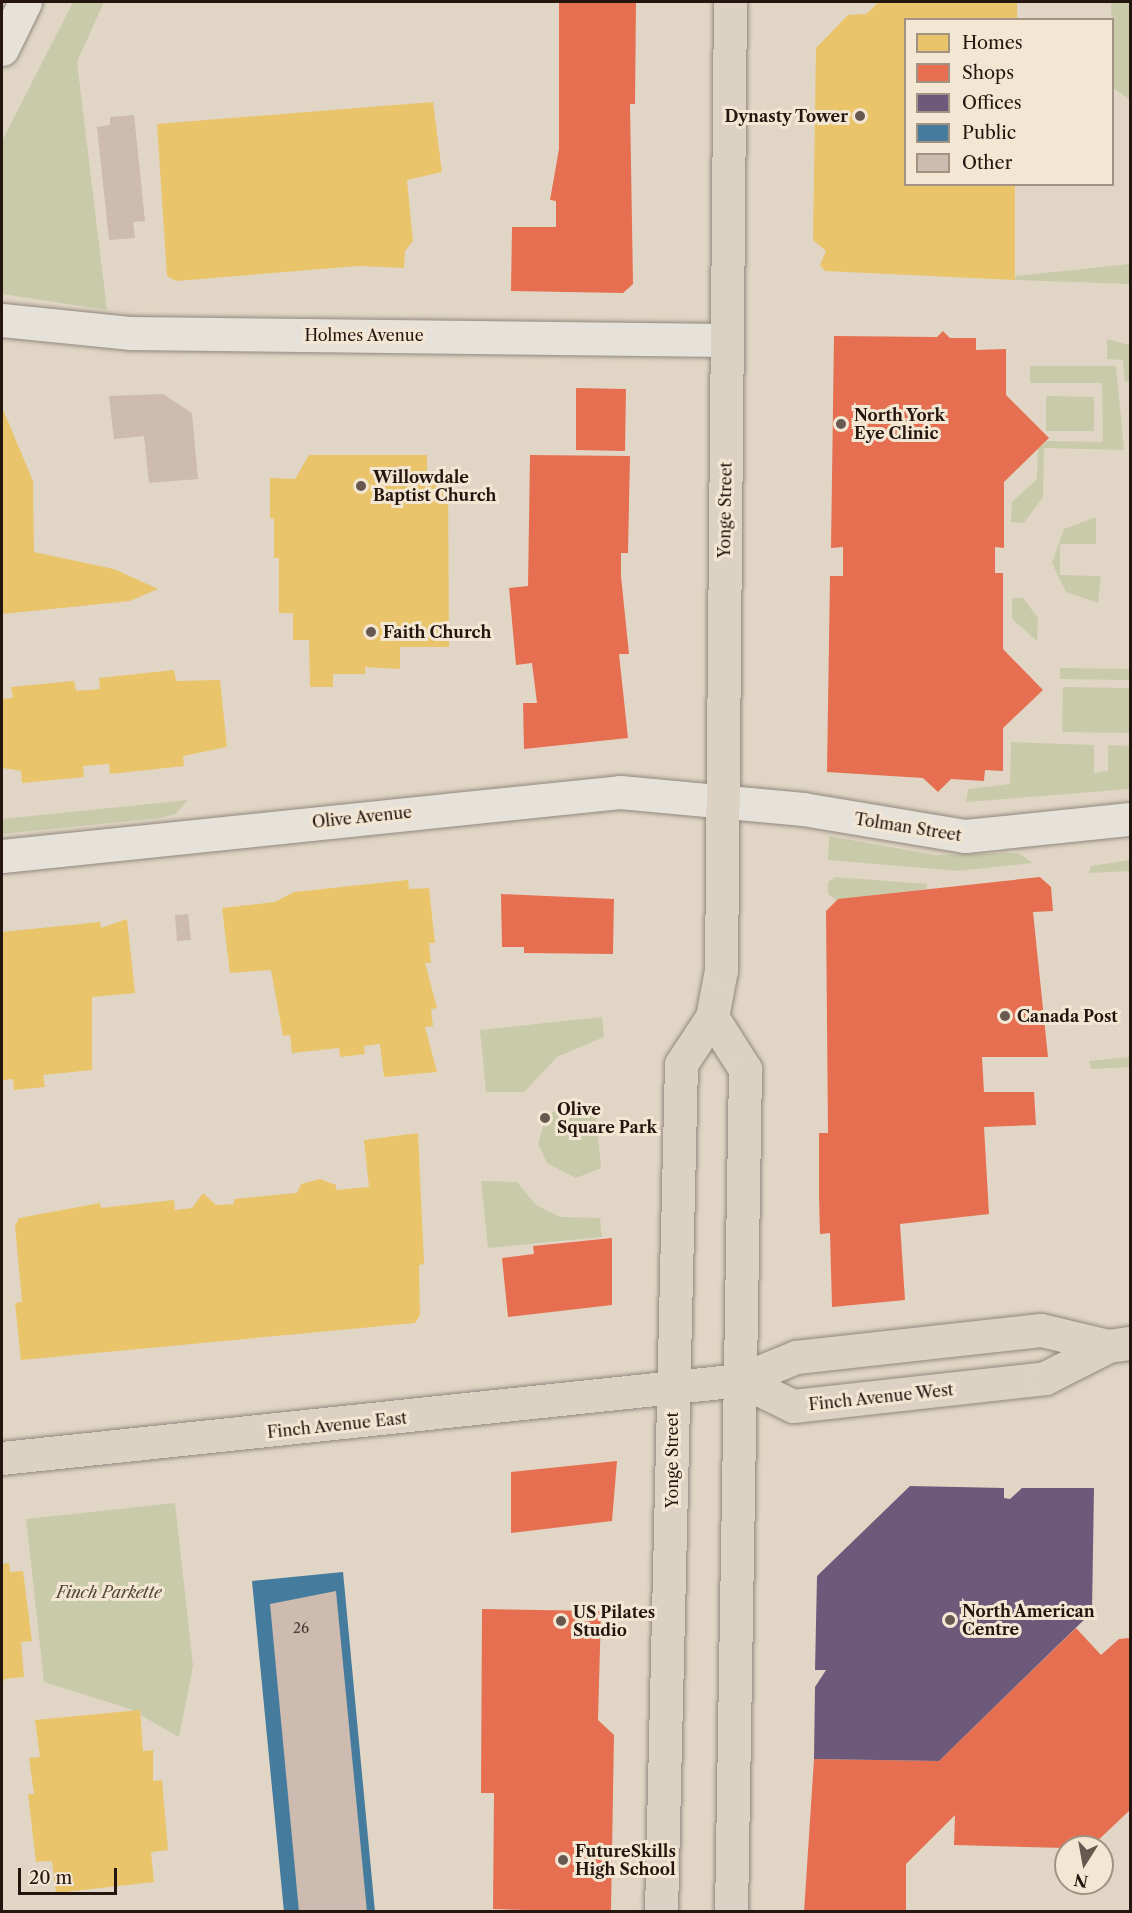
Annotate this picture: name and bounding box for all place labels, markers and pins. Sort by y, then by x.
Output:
place label: Dynasty Tower [724,106,848,126]
marker: Dynasty Tower [853,109,867,123]
place label: North York Eye Clinic [854,405,946,443]
marker: North York Eye Clinic [832,415,850,433]
place label: Willowdale Baptist Church [373,467,497,505]
marker: Willowdale Baptist Church [354,479,368,493]
place label: Faith Church [383,622,491,642]
marker: Faith Church [364,625,378,639]
place label: Canada Post [1017,1006,1118,1026]
marker: Canada Post [998,1009,1012,1023]
place label: Olive Square Park [557,1099,657,1137]
marker: Olive Square Park [538,1111,552,1125]
place label: North American Centre [962,1601,1095,1639]
place label: US Pilates Studio [573,1602,655,1640]
marker: North American Centre [943,1613,957,1627]
marker: US Pilates Studio [554,1614,568,1628]
place label: FutureSkills High School [575,1841,676,1879]
marker: FutureSkills High School [556,1853,570,1867]

